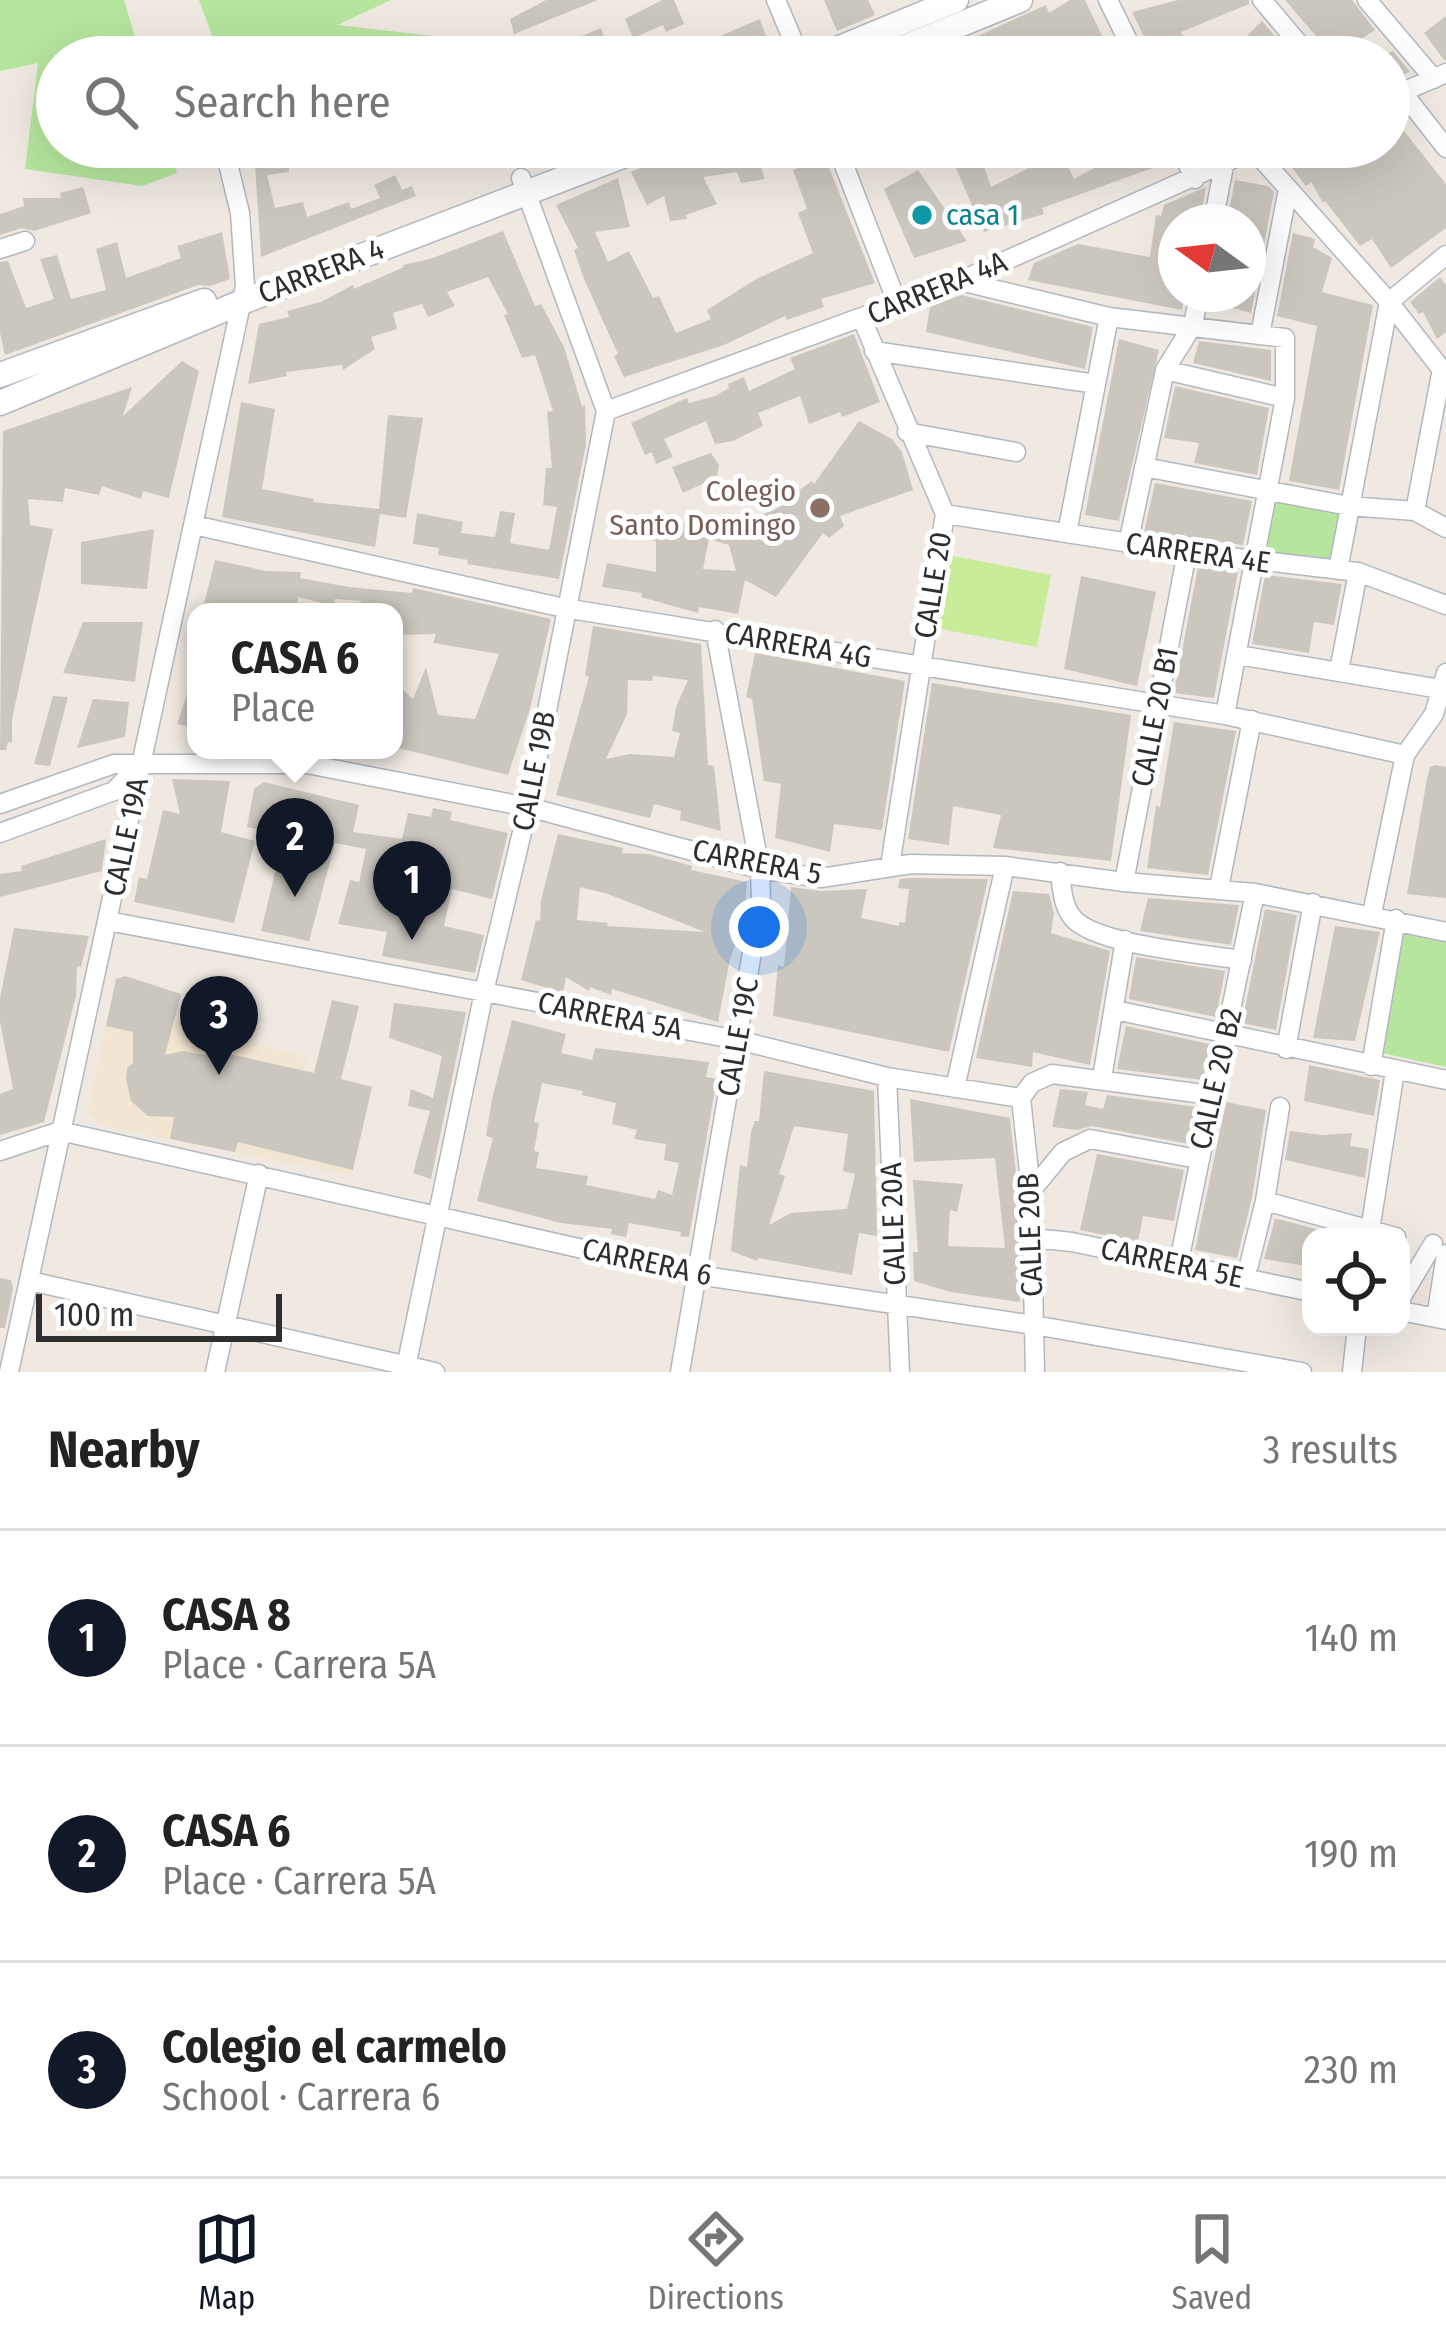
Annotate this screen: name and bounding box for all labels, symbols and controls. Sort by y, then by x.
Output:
search box [36,36,1410,168]
icon: search [78,69,144,135]
text: Search here [174,75,391,129]
place label: casa 1 [946,197,1019,233]
marker: casa 1 [909,202,935,228]
north arrow [1158,204,1266,312]
street label: CARRERA 4 [253,231,389,311]
street label: CARRERA 4A [862,244,1012,332]
place label: Colegio Santo Domingo [609,473,796,543]
marker: Colegio Santo Domingo [807,495,833,521]
street label: CARRERA 4E [1123,525,1273,581]
street label: CALLE 20 [907,529,959,641]
popup [187,603,403,759]
street label: CARRERA 4G [722,614,874,676]
text: CASA 6 [231,631,359,685]
street label: CALLE 20 B1 [1124,644,1186,790]
text: Place [231,685,315,731]
street label: CALLE 19B [505,708,563,834]
street label: CALLE 19A [96,774,156,900]
pin: 2 [256,798,334,897]
street label: CARRERA 5 [689,832,825,892]
pin: 1 [373,841,451,940]
your location [729,897,789,957]
street label: CALLE 19C [710,975,766,1099]
pin: 3 [180,976,258,1075]
street label: CARRERA 5A [535,984,686,1048]
street label: CALLE 20 B2 [1182,1005,1250,1153]
street label: CALLE 20A [873,1162,913,1286]
street label: CALLE 20B [1010,1172,1050,1298]
map controls [1302,1228,1410,1336]
button: locate [1302,1228,1410,1336]
street label: CARRERA 5E [1097,1230,1247,1296]
street label: CARRERA 6 [579,1231,715,1293]
scale bar [36,1288,282,1341]
text: 100 m [54,1295,134,1335]
text: Nearby [48,1419,200,1481]
text: 3 results [1263,1427,1398,1473]
text: CASA 8 [162,1588,291,1642]
text: 1 [79,1615,95,1661]
text: 140 m [1304,1615,1398,1661]
text: Place · Carrera 5A [162,1642,436,1688]
text: CASA 6 [162,1804,290,1858]
text: 2 [78,1831,96,1877]
text: 190 m [1304,1831,1398,1877]
text: Place · Carrera 5A [162,1858,436,1904]
text: Colegio el carmelo [162,2020,507,2074]
text: 3 [78,2047,96,2093]
text: 230 m [1304,2047,1398,2093]
text: School · Carrera 6 [162,2074,440,2120]
tab: Map [194,2206,260,2318]
tab: Directions [647,2206,784,2318]
tab: Saved [1172,2206,1252,2318]

